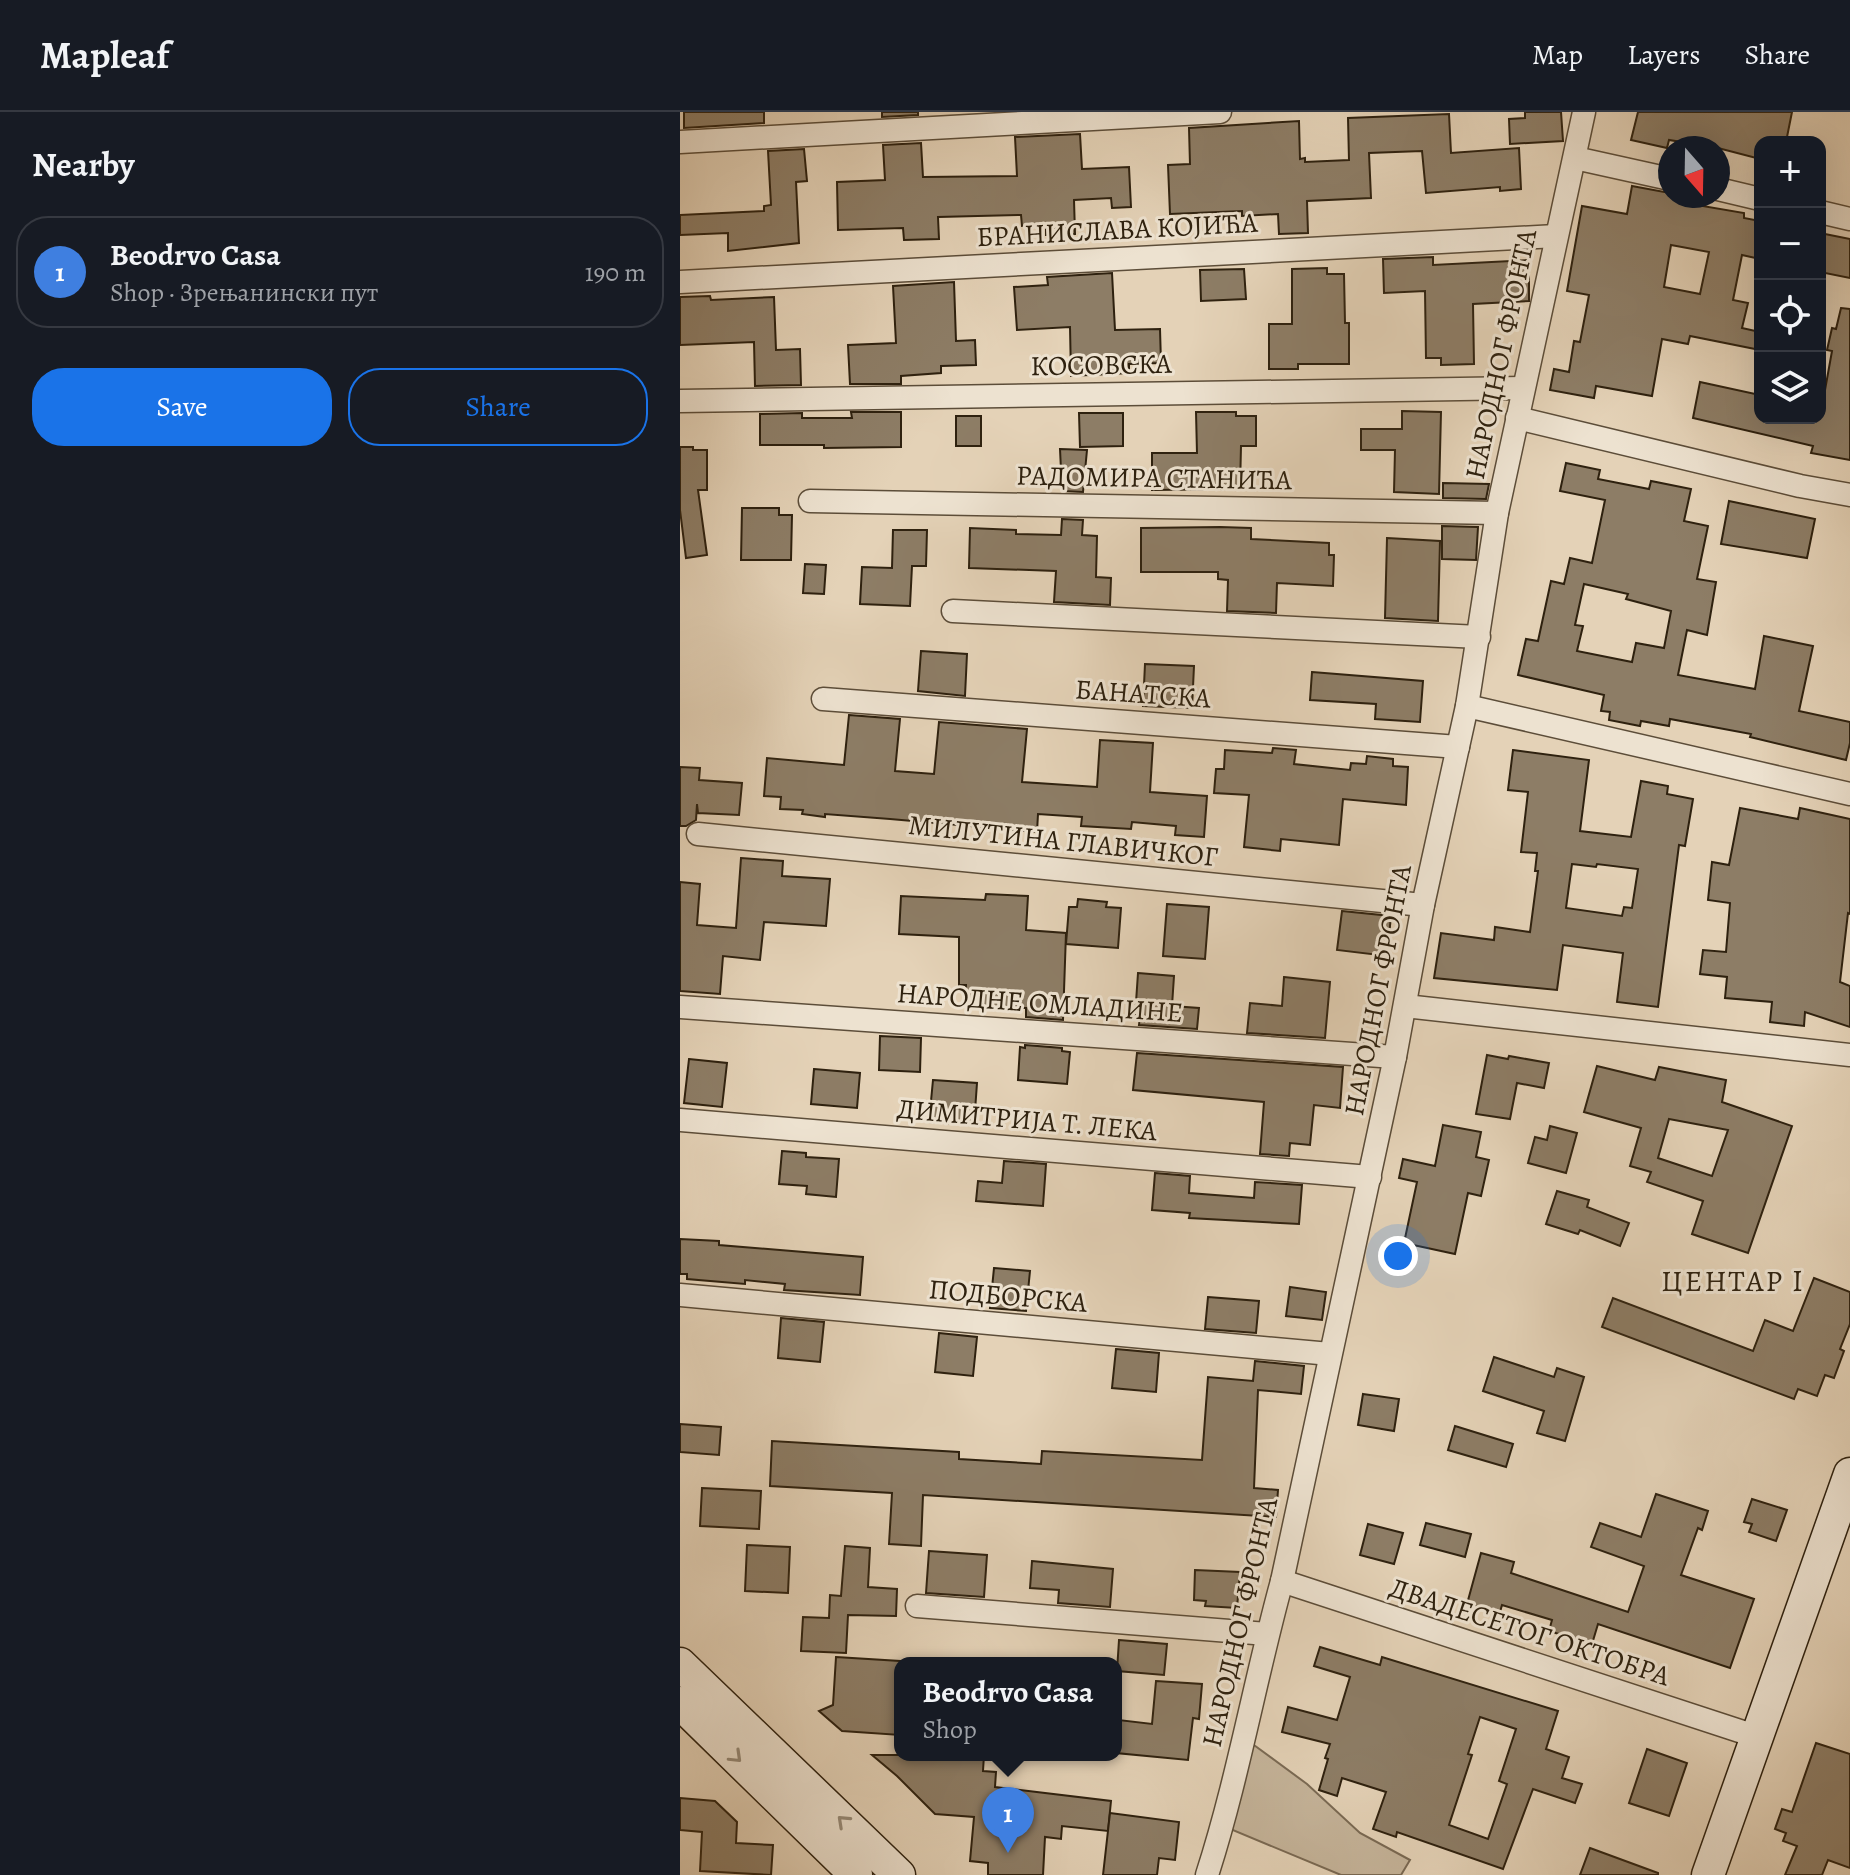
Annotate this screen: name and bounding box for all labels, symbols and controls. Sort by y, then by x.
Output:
text: Mapleaf [40,29,169,81]
text: Map [1532,36,1583,74]
text: Layers [1627,36,1700,74]
text: Share [1744,36,1810,74]
north arrow [1658,136,1730,208]
map controls [1754,136,1826,424]
button: + [1754,136,1826,208]
text: Nearby [32,141,135,188]
street label: БРАНИСЛАВА КОЈИЋА [975,204,1259,256]
button: − [1754,208,1826,280]
street label: НАРОДНОГ ФРОНТА [1456,225,1546,483]
text: Beodrvo Casa [110,235,281,275]
text: 1 [55,255,65,290]
text: 190 m [585,255,646,290]
text: Shop · Зрењанински пут [110,275,378,310]
button: locate [1754,280,1826,352]
street label: КОСОВСКА [1030,345,1173,385]
button: layers [1754,352,1826,424]
button: Save [32,368,332,446]
button: Share [348,368,648,446]
street label: РАДОМИРА СТАНИЋА [1016,457,1293,499]
street label: БАНАТСКА [1074,670,1213,718]
street label: МИЛУТИНА ГЛАВИЧКОГ [906,806,1220,876]
street label: НАРОДНОГ ФРОНТА [1335,861,1421,1119]
street label: НАРОДНЕ ОМЛАДИНЕ [896,974,1184,1032]
street label: ДИМИТРИЈА Т. ЛЕКА [895,1090,1159,1150]
your location [1378,1236,1418,1276]
district label: ЦЕНТАР I [1661,1261,1805,1301]
street label: ПОДБОРСКА [927,1270,1089,1322]
street label: НАРОДНОГ ФРОНТА [1193,1493,1287,1751]
street label: ДВАДЕСЕТОГ ОКТОБРА [1385,1569,1675,1695]
popup [894,1657,1122,1761]
text: Beodrvo Casa [923,1672,1093,1712]
text: Shop [923,1712,977,1747]
one-way arrow [727,1748,741,1763]
pin: 1 [982,1787,1034,1853]
one-way arrow [838,1816,852,1831]

